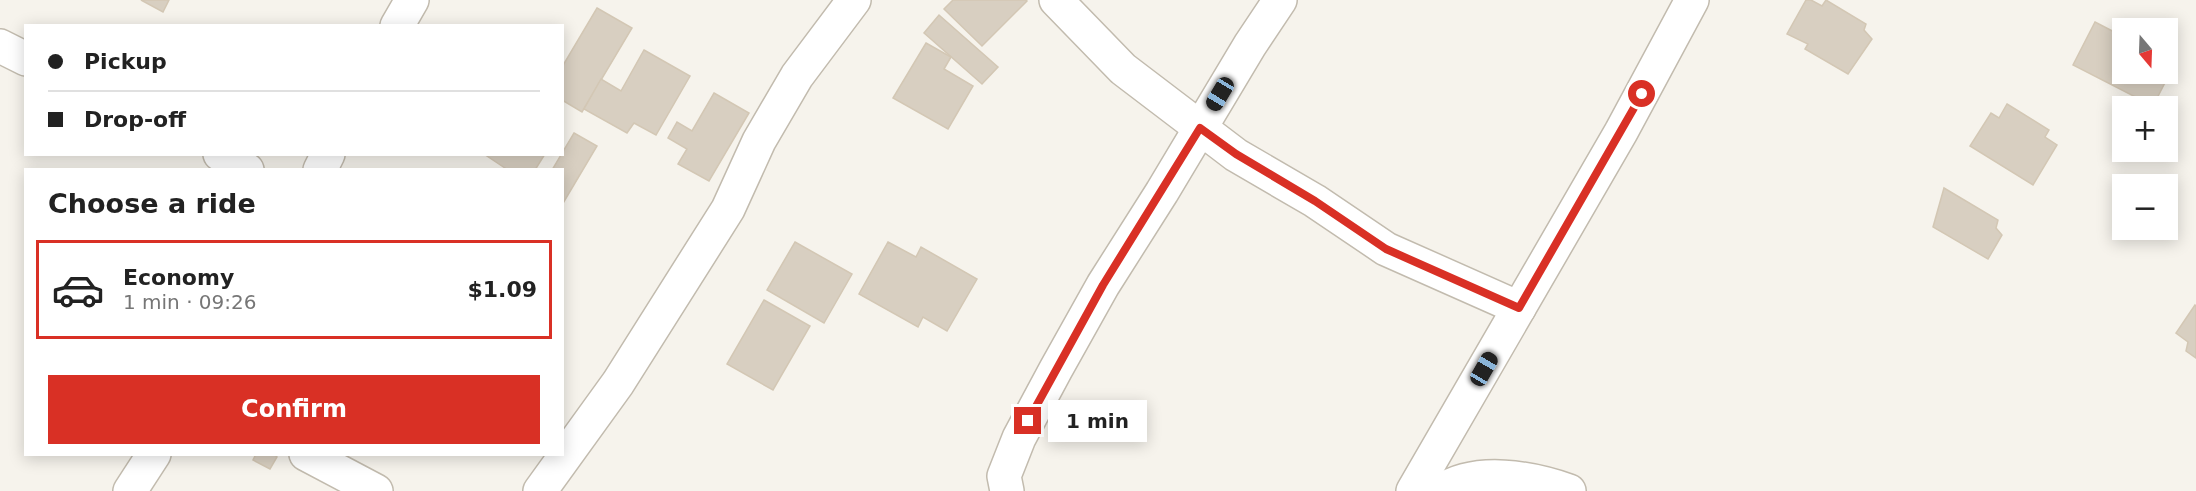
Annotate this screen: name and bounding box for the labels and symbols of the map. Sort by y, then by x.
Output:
north arrow [2112,18,2178,84]
car [1203,74,1237,114]
route start [1628,80,1655,107]
car [1467,349,1501,389]
callout: 1 min [1049,400,1148,442]
route end [1014,407,1041,434]

